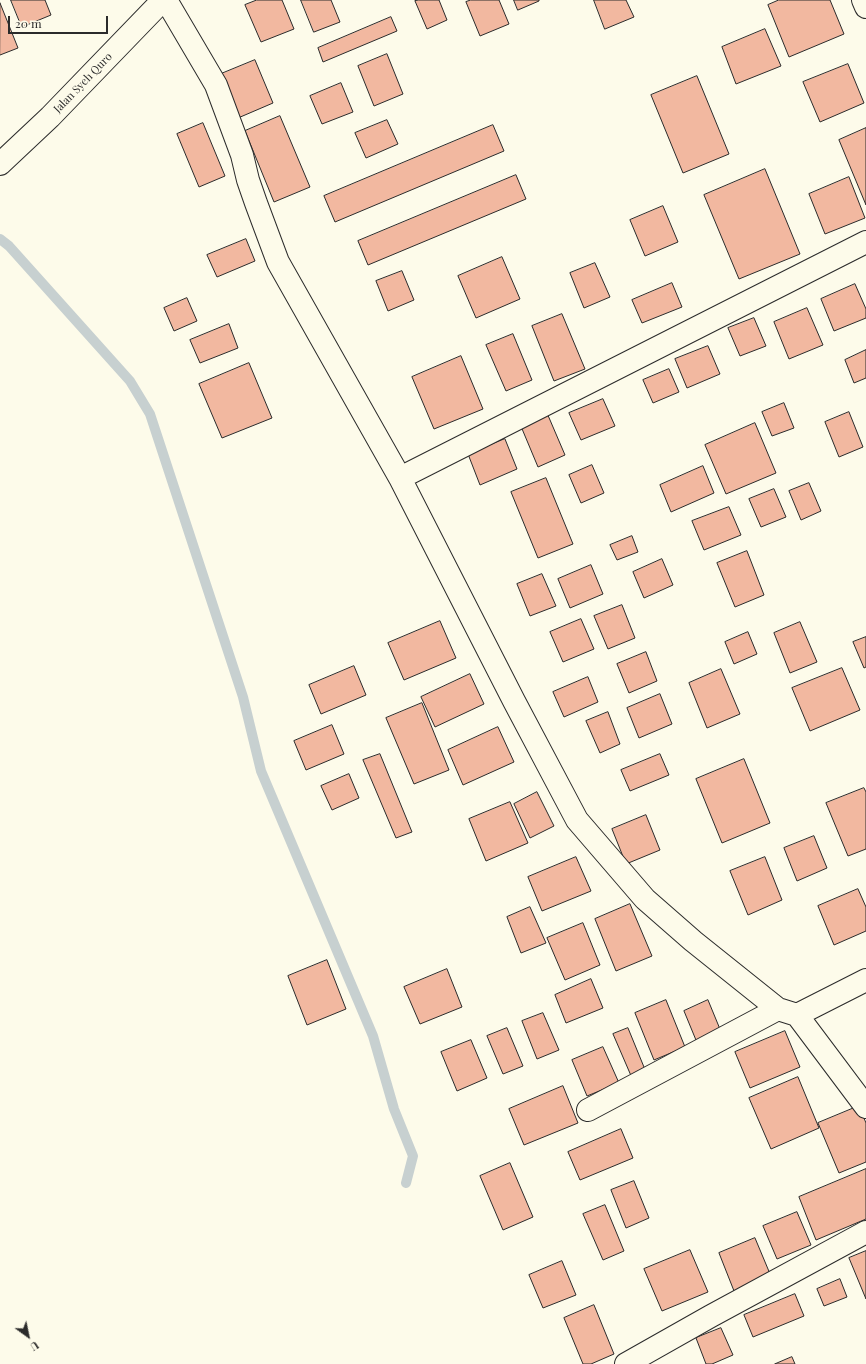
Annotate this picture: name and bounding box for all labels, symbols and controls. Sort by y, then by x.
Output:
scale bar [10,8,110,34]
text: 20 m [15,15,42,31]
street label: Jalan Syeh Quro [51,50,115,116]
north arrow [8,1316,48,1356]
text: U [28,1338,42,1355]

